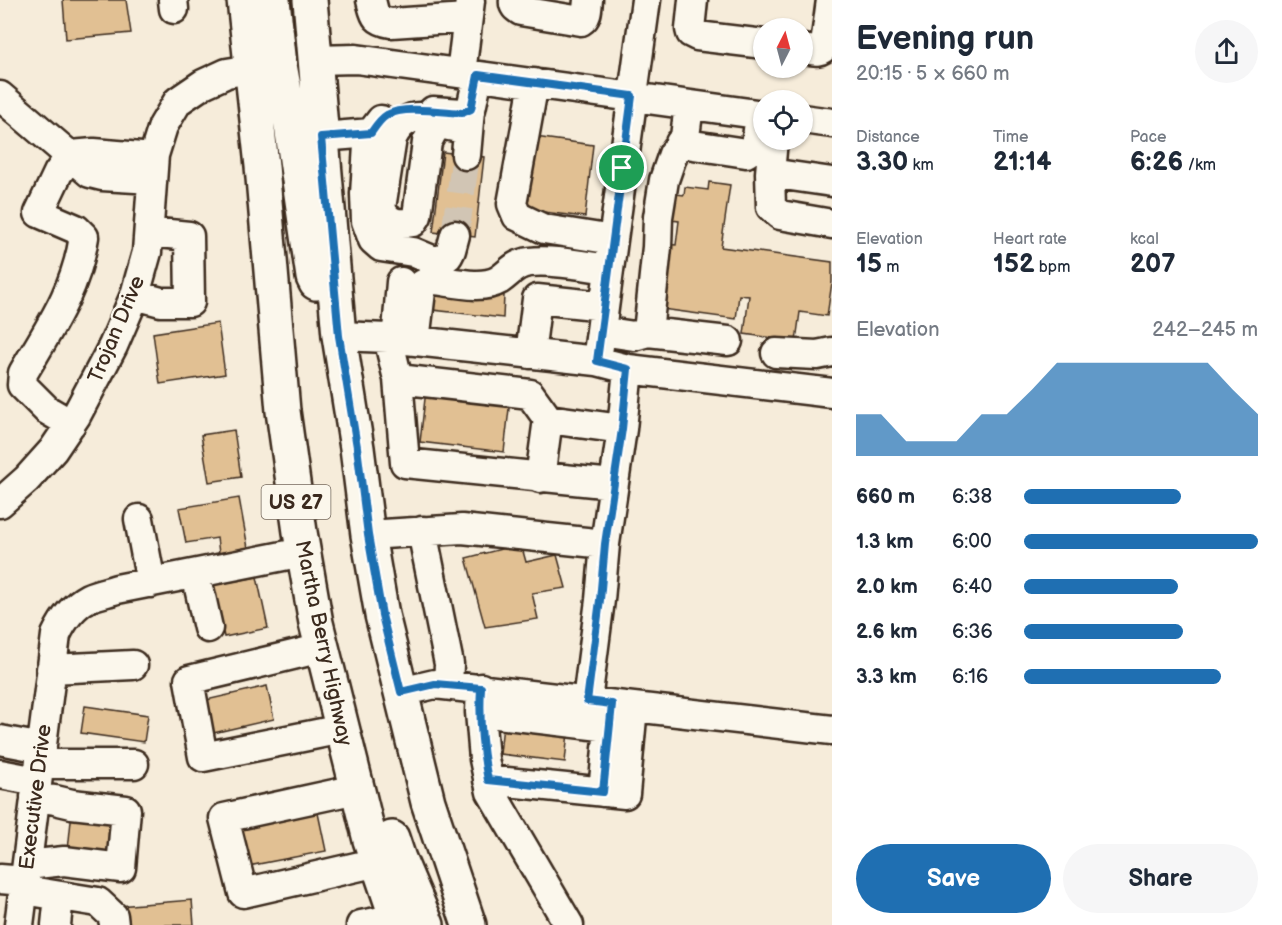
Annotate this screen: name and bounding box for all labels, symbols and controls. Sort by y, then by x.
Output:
north arrow [753,18,813,78]
map controls [753,18,813,150]
text: Evening run [856,19,1034,59]
button: share [1195,20,1258,83]
text: 20:15 · 5 × 660 m [856,62,1010,86]
button: locate [753,90,813,150]
text: Distance [856,128,920,147]
text: Time [993,128,1028,147]
text: Pace [1130,128,1166,147]
pin [596,142,647,193]
text: 3.30 [856,147,908,178]
text: 21:14 [993,147,1051,178]
text: 6:26 [1130,147,1183,178]
icon: arrive [605,151,638,184]
text: km [908,156,934,175]
text: /km [1183,156,1216,175]
text: Elevation [856,230,923,249]
text: Heart rate [993,230,1067,249]
text: kcal [1130,230,1159,249]
text: 15 [856,249,882,280]
text: 152 [993,249,1035,280]
text: 207 [1130,249,1176,280]
text: m [882,258,900,277]
text: bpm [1035,258,1070,277]
street label: Trojan Drive [83,272,150,387]
text: Elevation [856,318,939,342]
text: 242–245 m [1152,318,1258,342]
road number: US 27 [262,485,330,519]
text: 660 m [856,485,915,509]
text: 6:38 [952,485,992,509]
text: 1.3 km [856,530,913,554]
text: 6:00 [952,530,992,554]
street label: Martha Berry Highway [290,538,358,749]
text: 2.0 km [856,575,918,599]
text: 6:40 [952,575,992,599]
text: 2.6 km [856,620,917,644]
text: 6:36 [952,620,993,644]
text: 3.3 km [856,665,917,689]
text: 6:16 [952,665,988,689]
street label: Executive Drive [14,723,57,871]
button: Save [856,844,1051,913]
button: Share [1063,844,1258,913]

